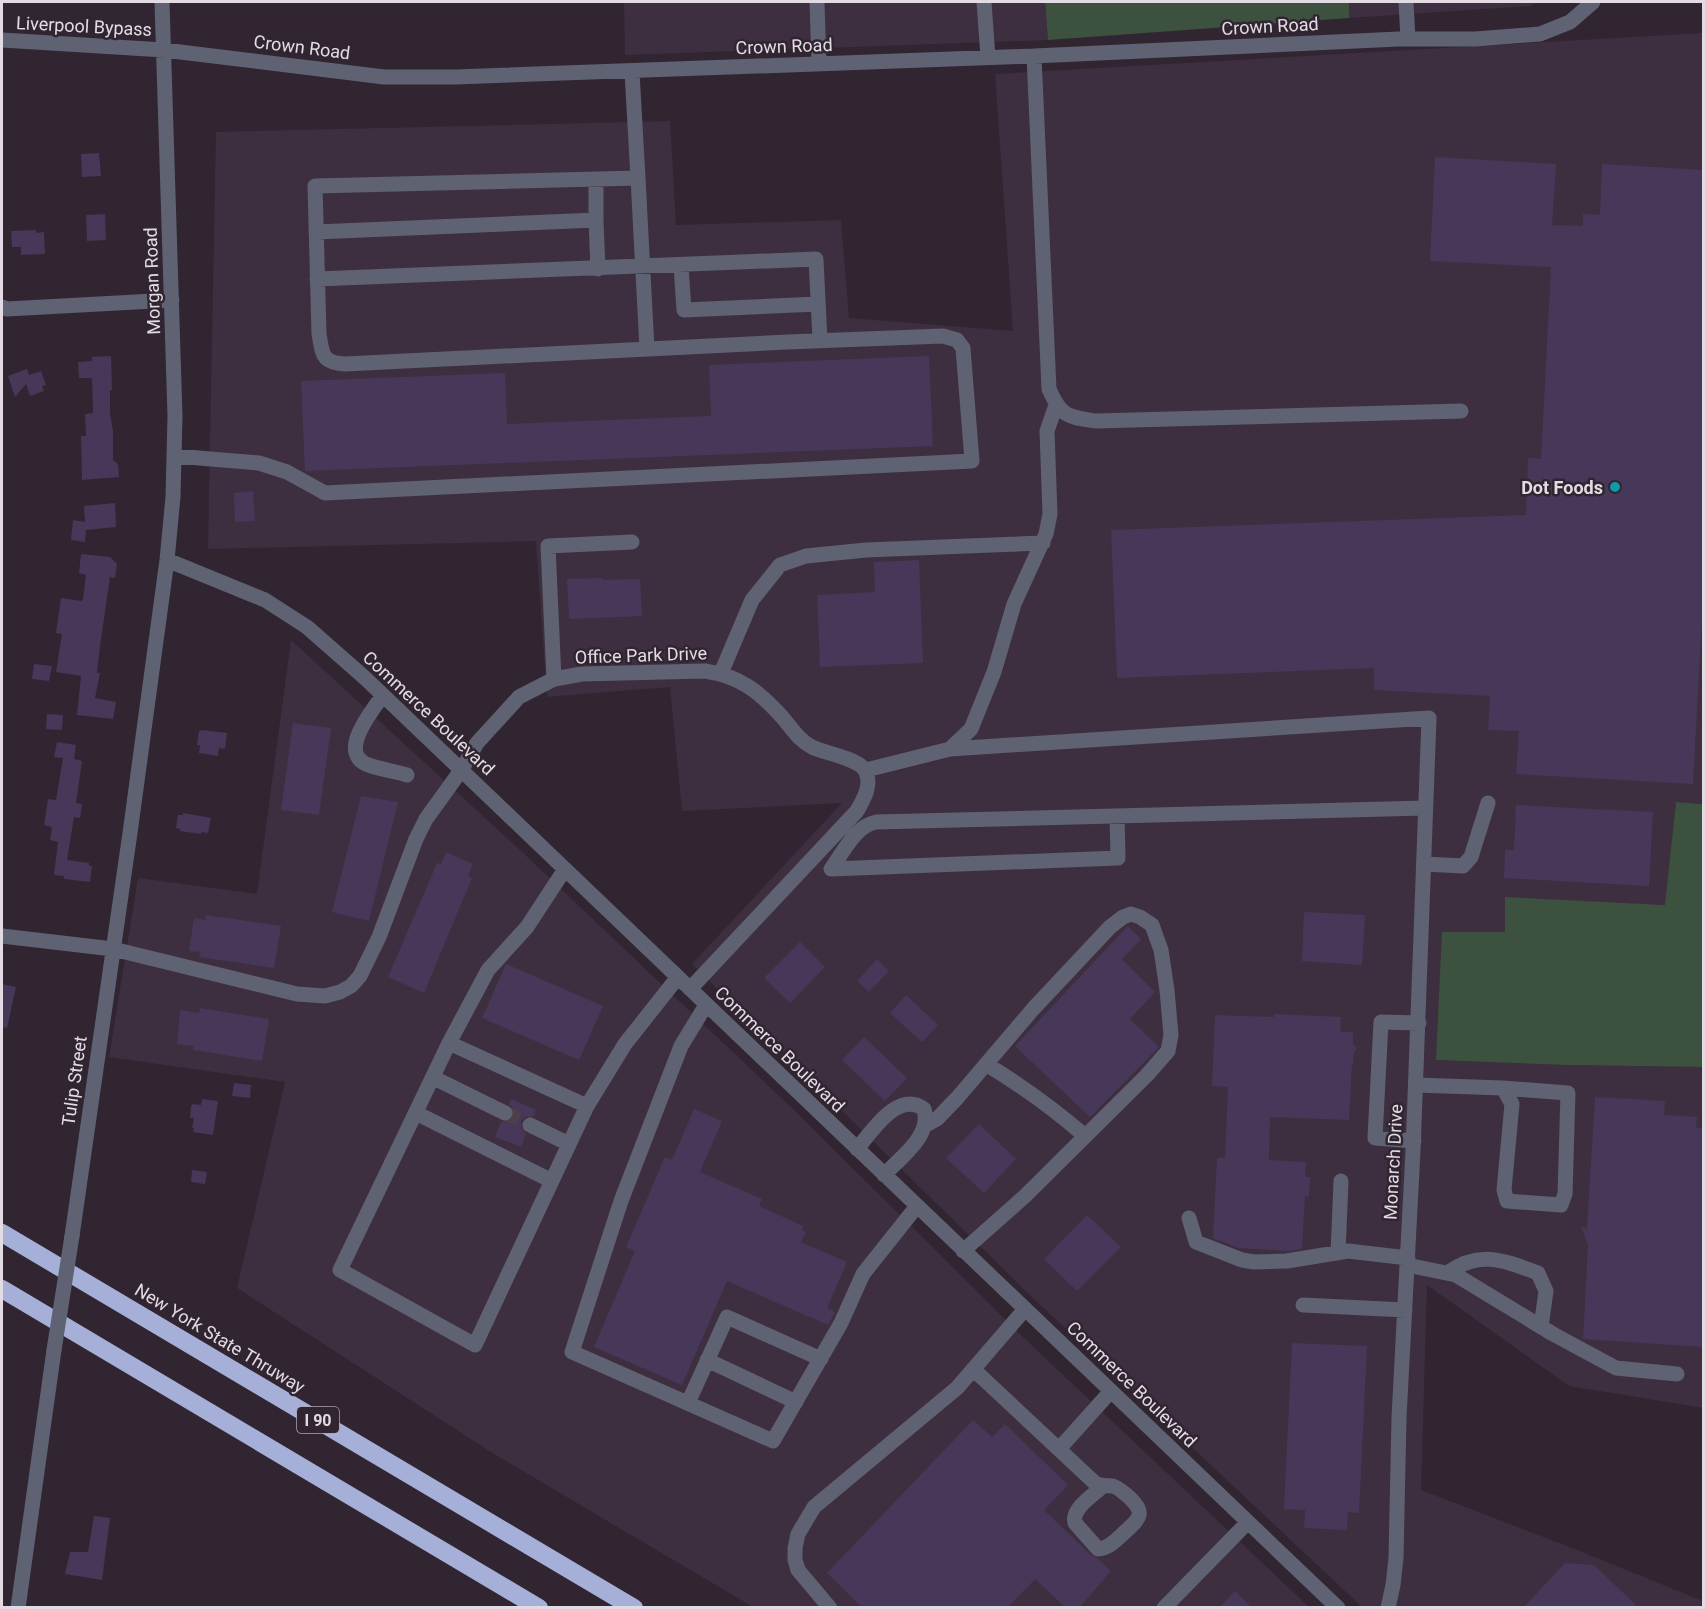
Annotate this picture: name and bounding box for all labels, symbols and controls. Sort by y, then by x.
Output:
street label: Liverpool Bypass [16,12,152,40]
street label: Crown Road [1221,13,1319,39]
street label: Crown Road [253,31,351,63]
street label: Crown Road [735,34,833,58]
street label: Morgan Road [140,227,164,335]
place label: Dot Foods [1521,477,1603,498]
marker: Dot Foods [1608,480,1622,494]
street label: Office Park Drive [574,642,708,668]
street label: Commerce Boulevard [359,647,499,779]
street label: Commerce Boulevard [711,982,849,1116]
street label: Tulip Street [57,1035,91,1127]
street label: Monarch Drive [1379,1104,1407,1220]
street label: New York State Thruway [131,1279,309,1397]
street label: Commerce Boulevard [1063,1317,1201,1451]
road number: I 90 [297,1407,339,1433]

